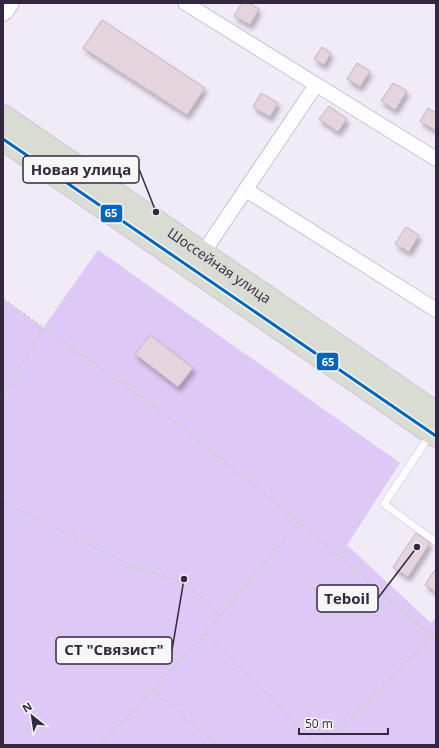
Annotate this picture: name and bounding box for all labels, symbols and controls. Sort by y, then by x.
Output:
callout: Новая улица [23,156,139,183]
text: Новая улица [31,159,131,179]
line badge: 65 [100,204,123,223]
text: 65 [105,205,117,220]
street label: Шоссейная улица [164,223,275,307]
line badge: 65 [316,352,339,371]
text: 65 [322,354,334,369]
callout: Teboil [317,585,378,612]
text: Teboil [324,588,370,608]
callout: СТ "Связист" [56,637,172,664]
text: СТ "Связист" [64,639,164,659]
north arrow [12,696,52,736]
text: N [19,698,34,716]
scale bar [299,710,388,736]
text: 50 m [305,715,333,732]

